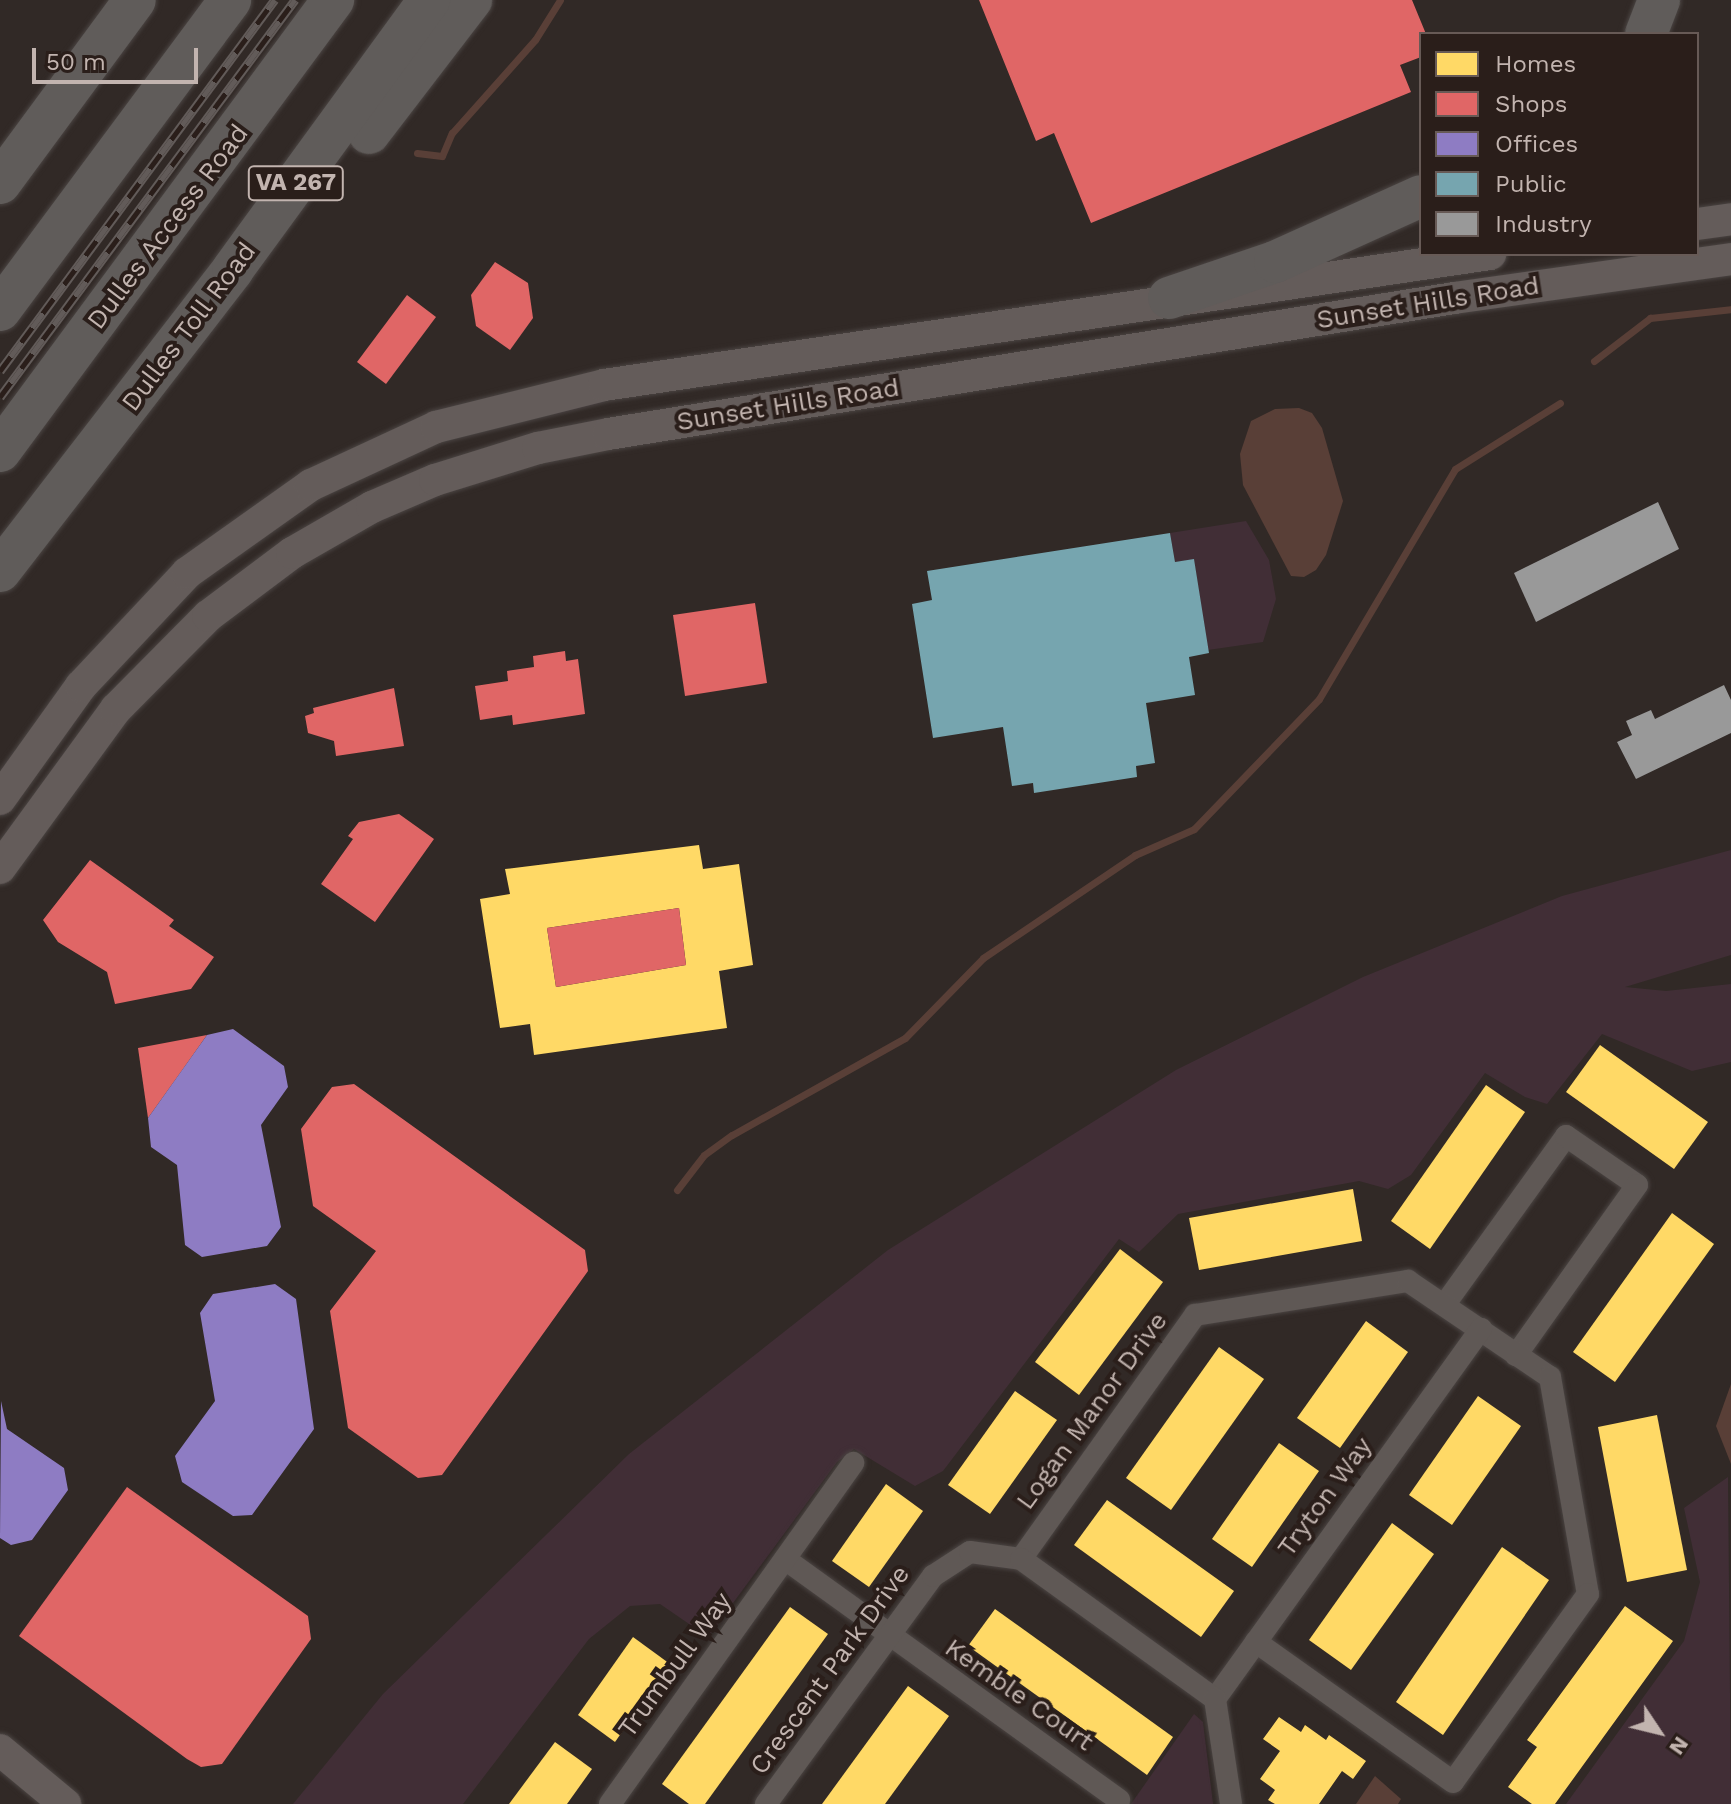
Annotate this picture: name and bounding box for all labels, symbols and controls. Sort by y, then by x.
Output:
scale bar [36,32,202,82]
legend [1419,32,1699,256]
text: 50 m [46,48,106,76]
text: Homes [1495,50,1576,78]
text: Shops [1495,90,1567,118]
street label: Dulles Access Road [81,118,255,336]
text: Offices [1495,130,1578,158]
road number: VA 267 [246,163,346,203]
text: Public [1495,170,1567,198]
text: Industry [1495,210,1592,238]
street label: Dulles Toll Road [115,236,263,418]
street label: Sunset Hills Road [1315,270,1541,336]
street label: Sunset Hills Road [675,372,901,438]
street label: Logan Manor Drive [1010,1306,1174,1516]
street label: Tryton Way [1271,1431,1379,1563]
street label: Crescent Park Drive [743,1559,917,1781]
street label: Trumbull Way [611,1586,739,1744]
street label: Kemble Court [939,1632,1099,1758]
north arrow [1619,1692,1699,1772]
text: N [1664,1732,1694,1760]

